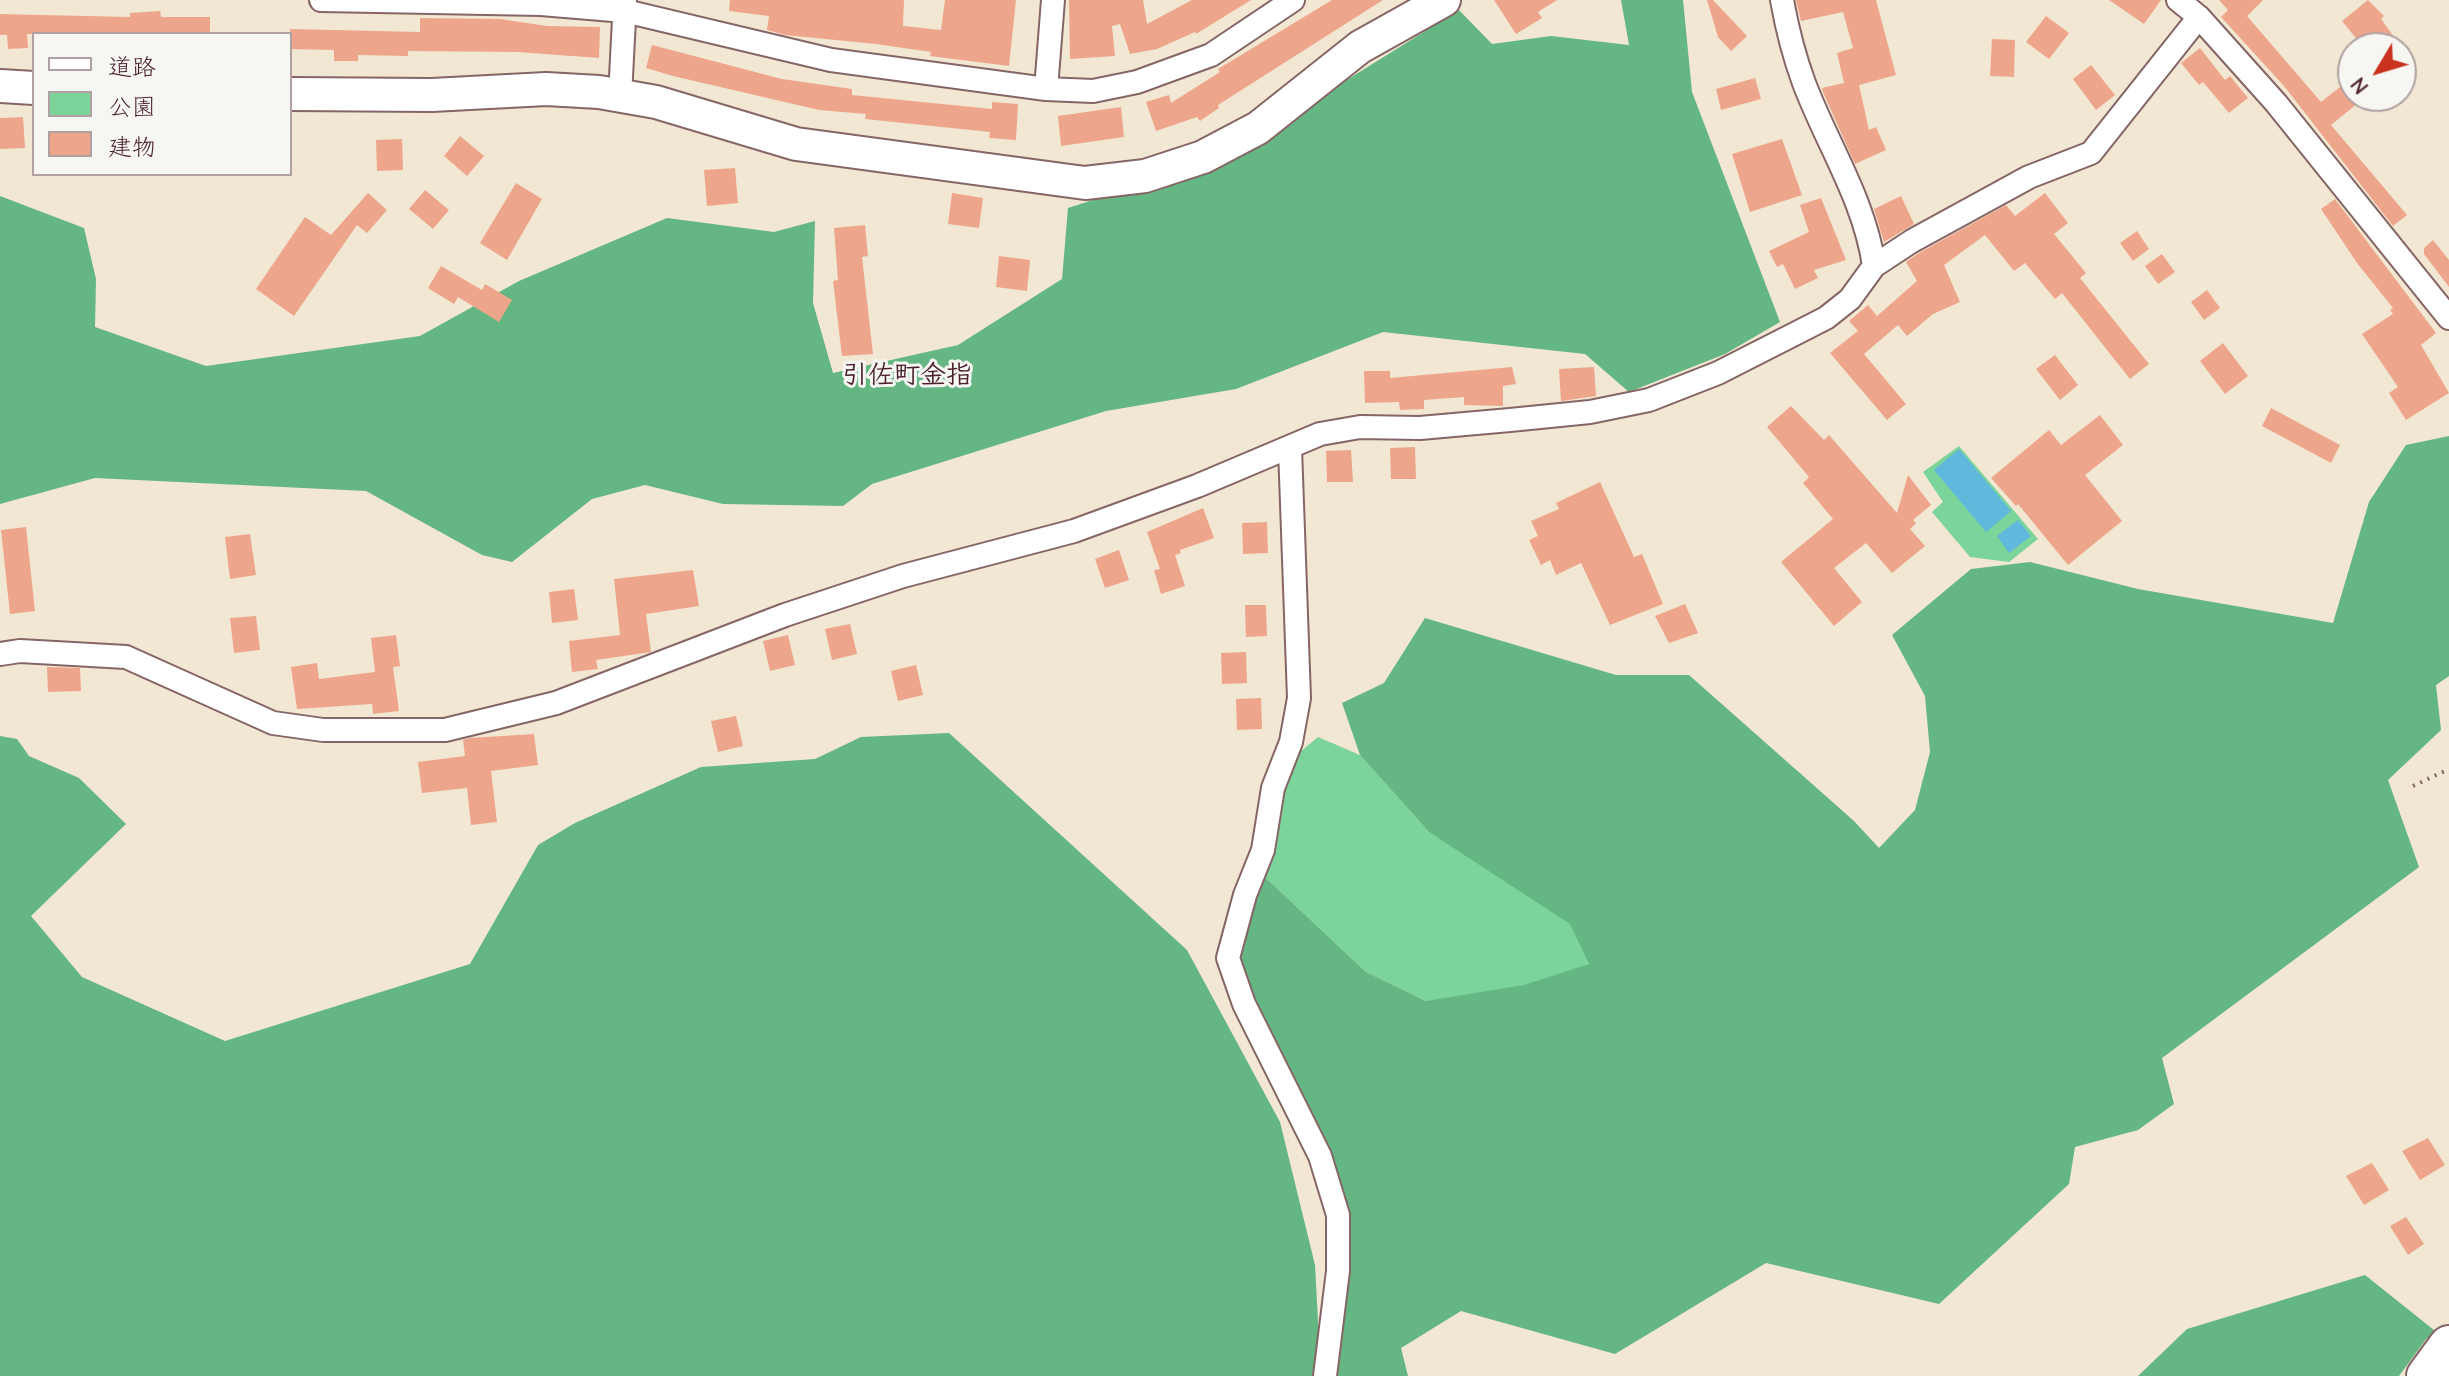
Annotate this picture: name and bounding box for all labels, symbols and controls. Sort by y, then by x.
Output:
legend [32,32,292,176]
north arrow [2337,32,2417,112]
text: 道路 [108,53,156,81]
text: N [2345,72,2374,99]
text: 公園 [108,93,156,121]
text: 建物 [108,133,156,161]
district label: 引佐町金指 [842,360,972,392]

